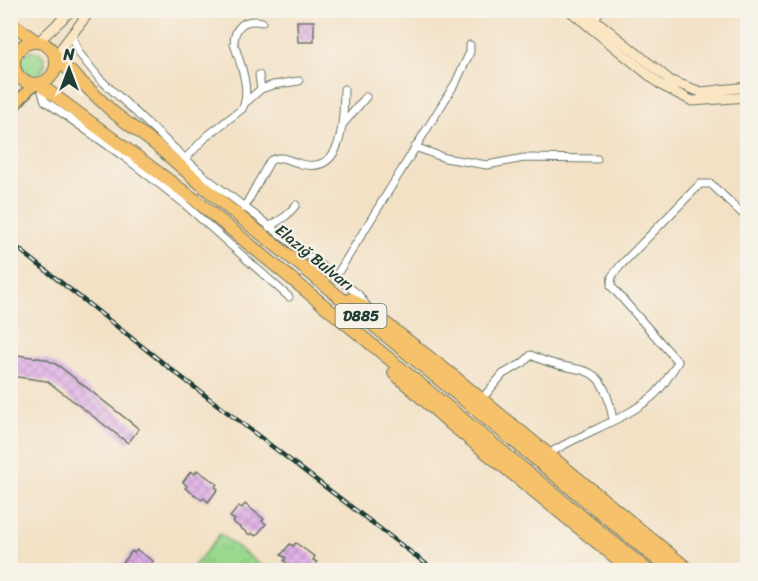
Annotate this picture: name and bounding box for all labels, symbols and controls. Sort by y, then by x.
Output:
north arrow [39,39,99,99]
text: N [62,40,75,69]
street label: Elazığ Bulvarı [268,216,361,299]
road number: D885 [336,304,386,328]

